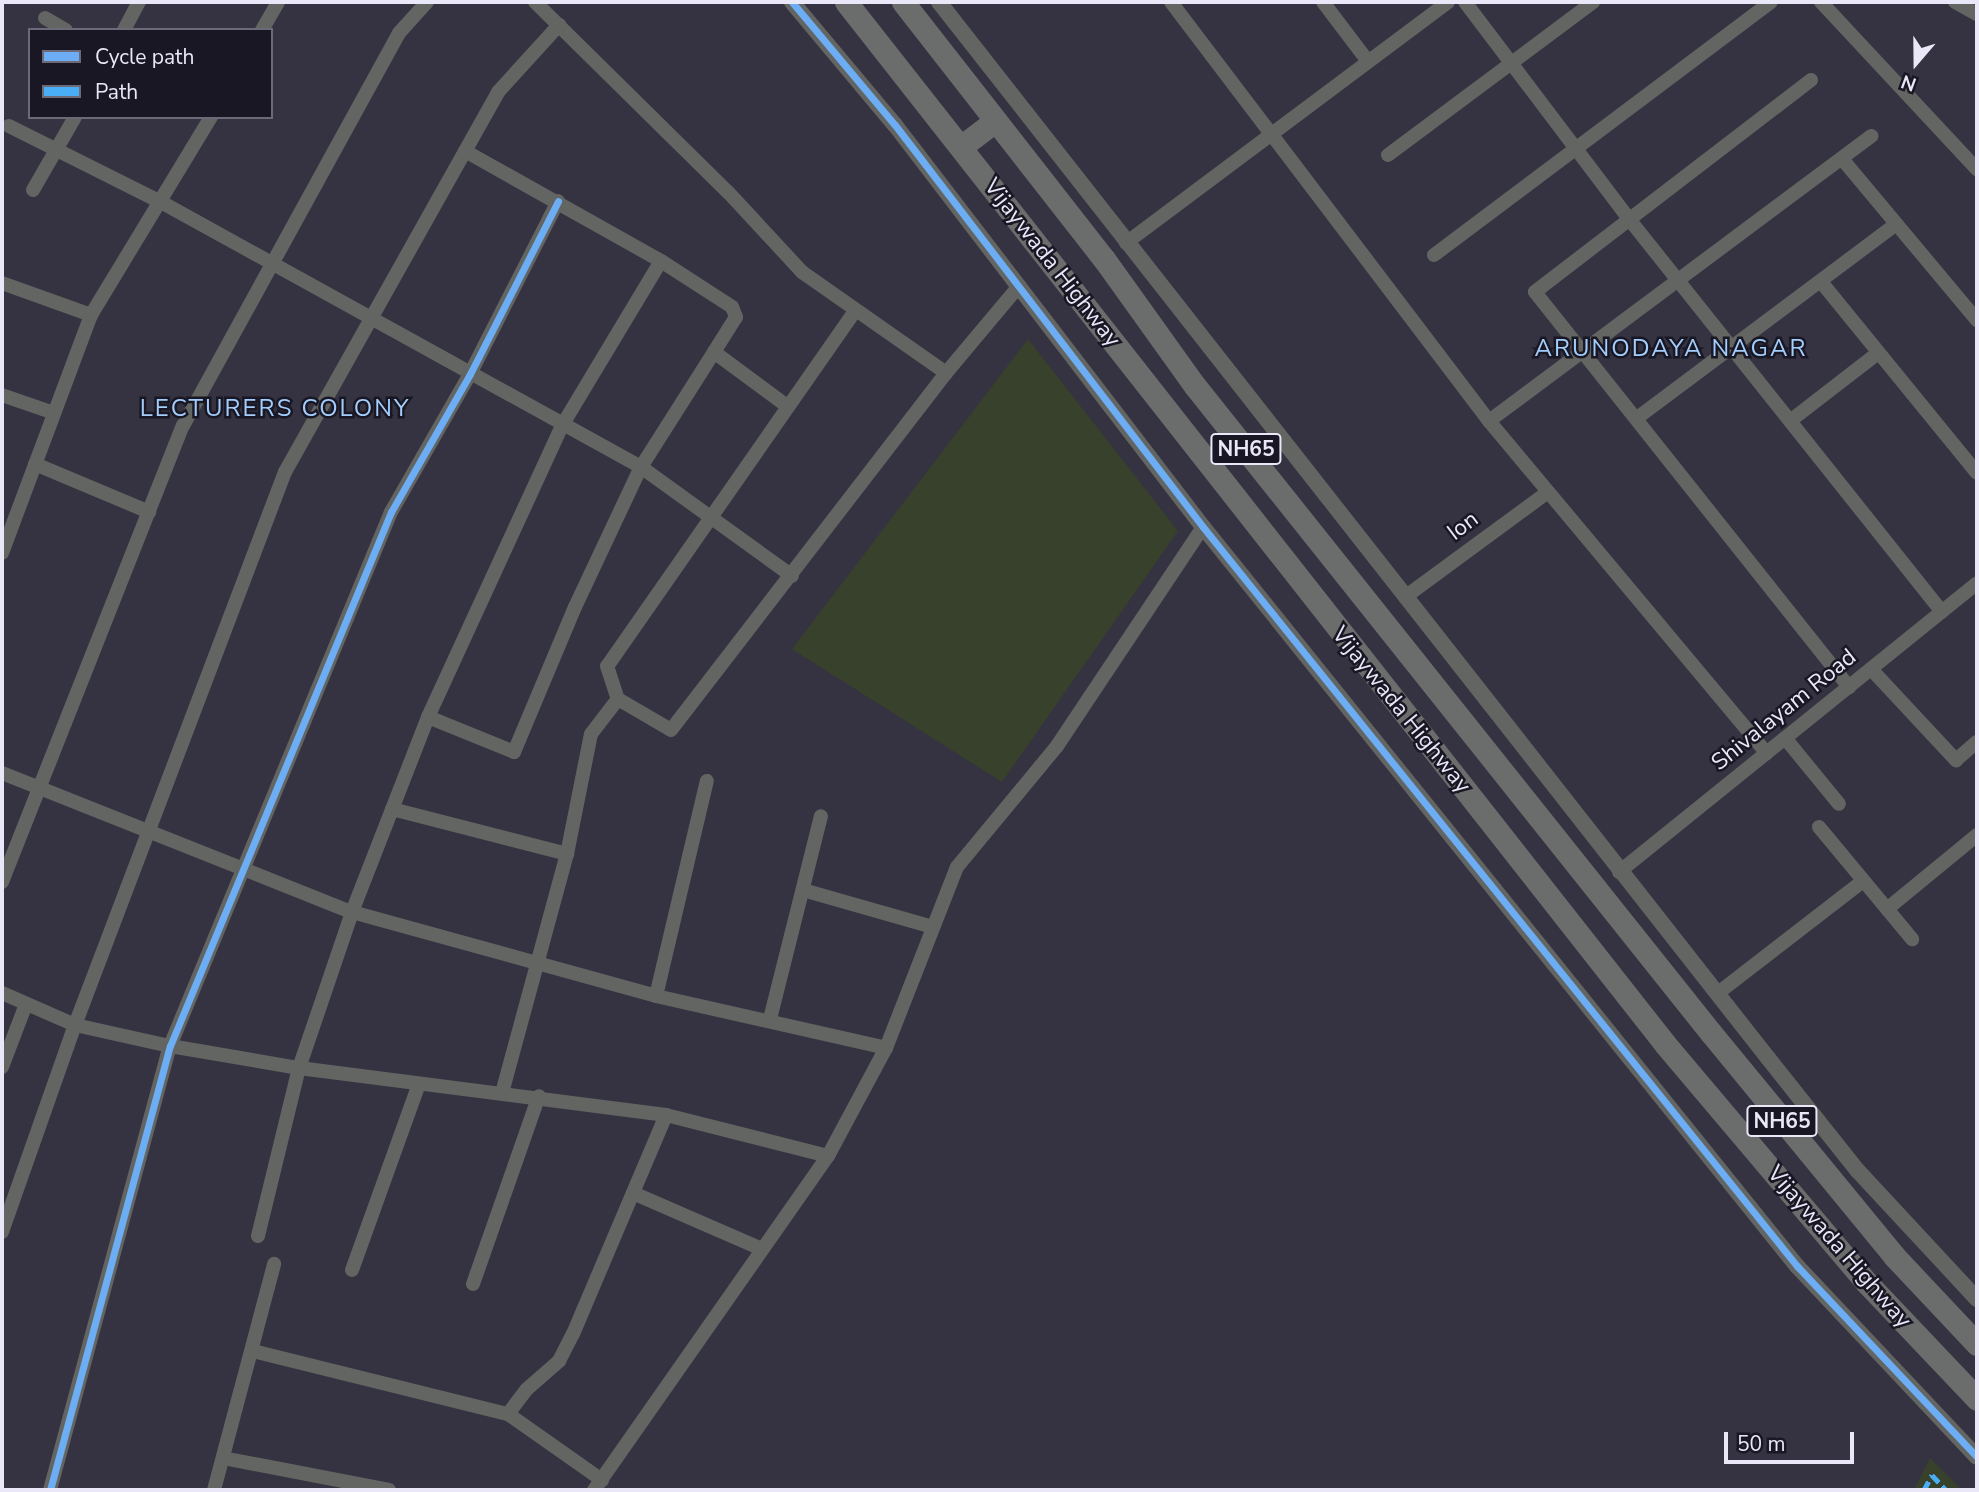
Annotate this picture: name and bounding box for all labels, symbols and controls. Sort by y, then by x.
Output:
legend [28,28,273,119]
north arrow [1881,28,1951,98]
text: Cycle path [95,43,194,71]
text: N [1898,68,1920,97]
text: Path [95,78,138,106]
street label: Vijaywada Highway [978,173,1126,353]
district label: ARUNODAYA NAGAR [1536,335,1806,363]
district label: LECTURERS COLONY [142,395,408,423]
road number: NH65 [1209,432,1283,466]
street label: Ion [1442,505,1484,547]
street label: Vijaywada Highway [1325,621,1477,799]
street label: Shivalayam Road [1706,643,1862,777]
road number: NH65 [1745,1104,1819,1138]
street label: Vijaywada Highway [1761,1160,1917,1334]
scale bar [1727,1418,1856,1462]
text: 50 m [1737,1430,1786,1458]

